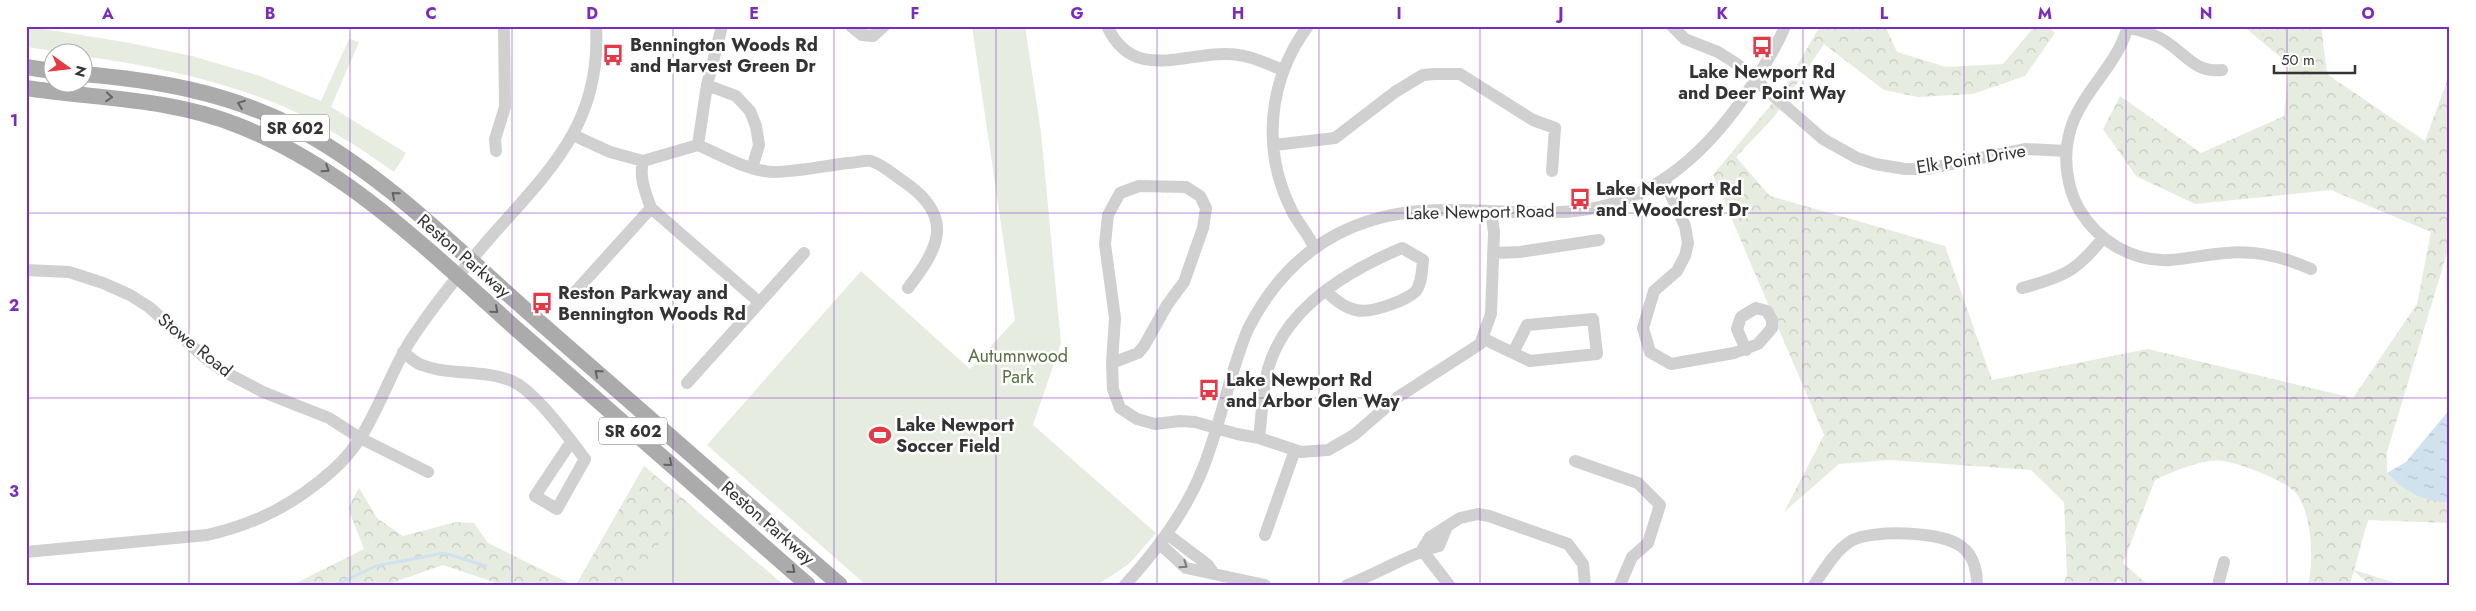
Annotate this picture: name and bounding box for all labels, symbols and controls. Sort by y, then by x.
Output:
text: A [101,2,114,25]
text: B [265,2,275,25]
text: C [425,2,437,25]
text: D [586,2,598,25]
text: E [749,2,759,25]
text: F [911,2,919,25]
text: G [1070,2,1084,25]
text: H [1232,2,1244,25]
text: I [1396,2,1402,25]
text: J [1555,2,1564,25]
text: K [1716,2,1728,25]
text: L [1880,2,1889,25]
text: M [2038,2,2052,25]
text: N [2200,2,2212,25]
text: O [2361,2,2375,25]
place label: Bennington Woods Rd and Harvest Green Dr [630,32,818,79]
bus stop icon: Lake Newport Rd and Deer Point Way [1749,34,1775,60]
north arrow [42,42,92,92]
bus stop icon: Bennington Woods Rd and Harvest Green Dr [600,42,626,68]
scale bar [2274,42,2355,74]
text: 50 m [2281,49,2315,71]
place label: Lake Newport Rd and Deer Point Way [1678,59,1846,106]
text: N [69,63,92,79]
one-way arrow [106,91,114,102]
one-way arrow [237,100,245,110]
text: 1 [10,109,18,132]
road number: SR 602 [261,115,329,142]
street label: Elk Point Drive [1914,138,2028,180]
one-way arrow [320,163,329,173]
place label: Lake Newport Rd and Woodcrest Dr [1596,176,1749,223]
bus stop icon: Lake Newport Rd and Woodcrest Dr [1567,186,1593,212]
one-way arrow [391,192,400,201]
street label: Lake Newport Road [1405,198,1555,226]
street label: Reston Parkway [411,208,517,304]
place label: Reston Parkway and Bennington Woods Rd [558,280,746,327]
bus stop icon: Reston Parkway and Bennington Woods Rd [529,290,555,316]
text: 2 [9,294,19,317]
one-way arrow [489,304,498,313]
street label: Stowe Road [152,307,238,383]
park label: Autumnwood Park [968,343,1068,390]
place label: Lake Newport Rd and Arbor Glen Way [1226,367,1400,414]
one-way arrow [595,370,604,379]
bus stop icon: Lake Newport Rd and Arbor Glen Way [1196,377,1222,403]
place label: Lake Newport Soccer Field [896,412,1014,459]
road number: SR 602 [599,418,667,444]
sports icon: Lake Newport Soccer Field [867,422,893,448]
one-way arrow [664,457,673,466]
street label: Reston Parkway [715,475,821,571]
text: 3 [9,480,19,503]
one-way arrow [1179,559,1188,568]
one-way arrow [786,564,795,573]

